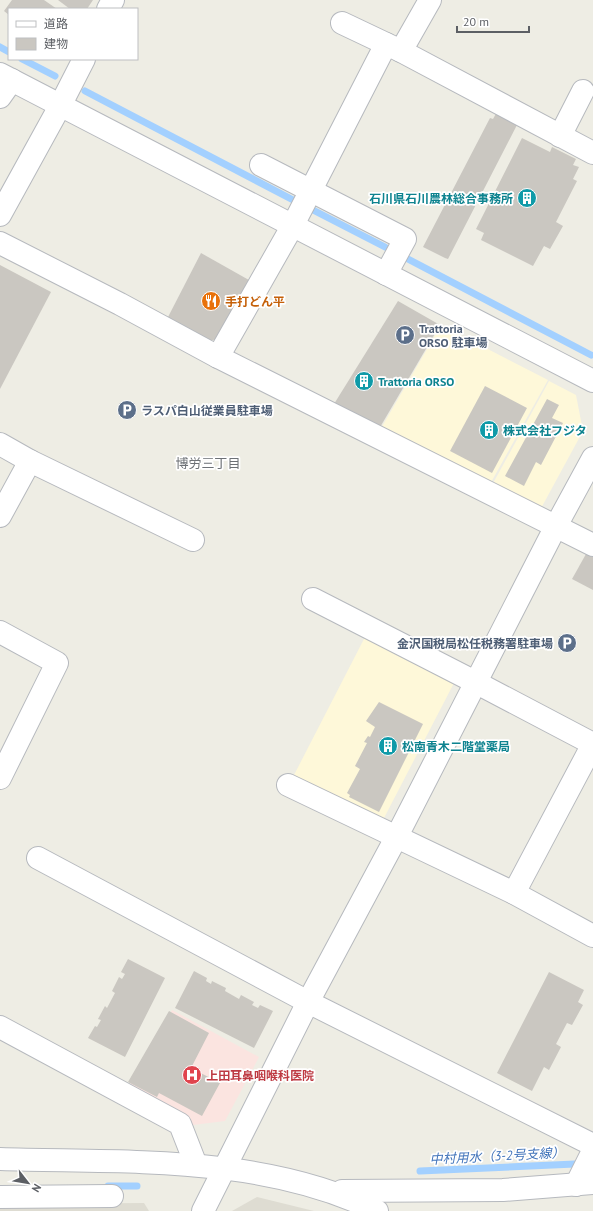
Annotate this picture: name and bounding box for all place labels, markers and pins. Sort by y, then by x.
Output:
building icon: 石川県石川農林総合事務所 [516,187,538,209]
place label: 石川県石川農林総合事務所 [369,191,513,206]
restaurant icon: 手打どん平 [200,290,222,312]
place label: 手打どん平 [225,294,285,309]
place label: Trattoria ORSO 駐車場 [419,321,488,350]
parking icon: Trattoria ORSO 駐車場 [394,324,416,346]
building icon: Trattoria ORSO [353,370,375,392]
place label: Trattoria ORSO [378,374,454,389]
parking icon: ラスパ白山従業員駐車場 [116,399,138,421]
place label: ラスパ白山従業員駐車場 [141,403,273,418]
building icon: 株式会社フジタ [478,419,500,441]
place label: 株式会社フジタ [503,423,587,438]
parking icon: 金沢国税局松任税務署駐車場 [556,632,578,654]
place label: 金沢国税局松任税務署駐車場 [397,636,553,651]
building icon: 松南青木二階堂薬局 [377,735,399,757]
place label: 松南青木二階堂薬局 [402,739,510,754]
hospital icon: 上田耳鼻咽喉科医院 [181,1064,203,1086]
place label: 上田耳鼻咽喉科医院 [206,1068,314,1083]

